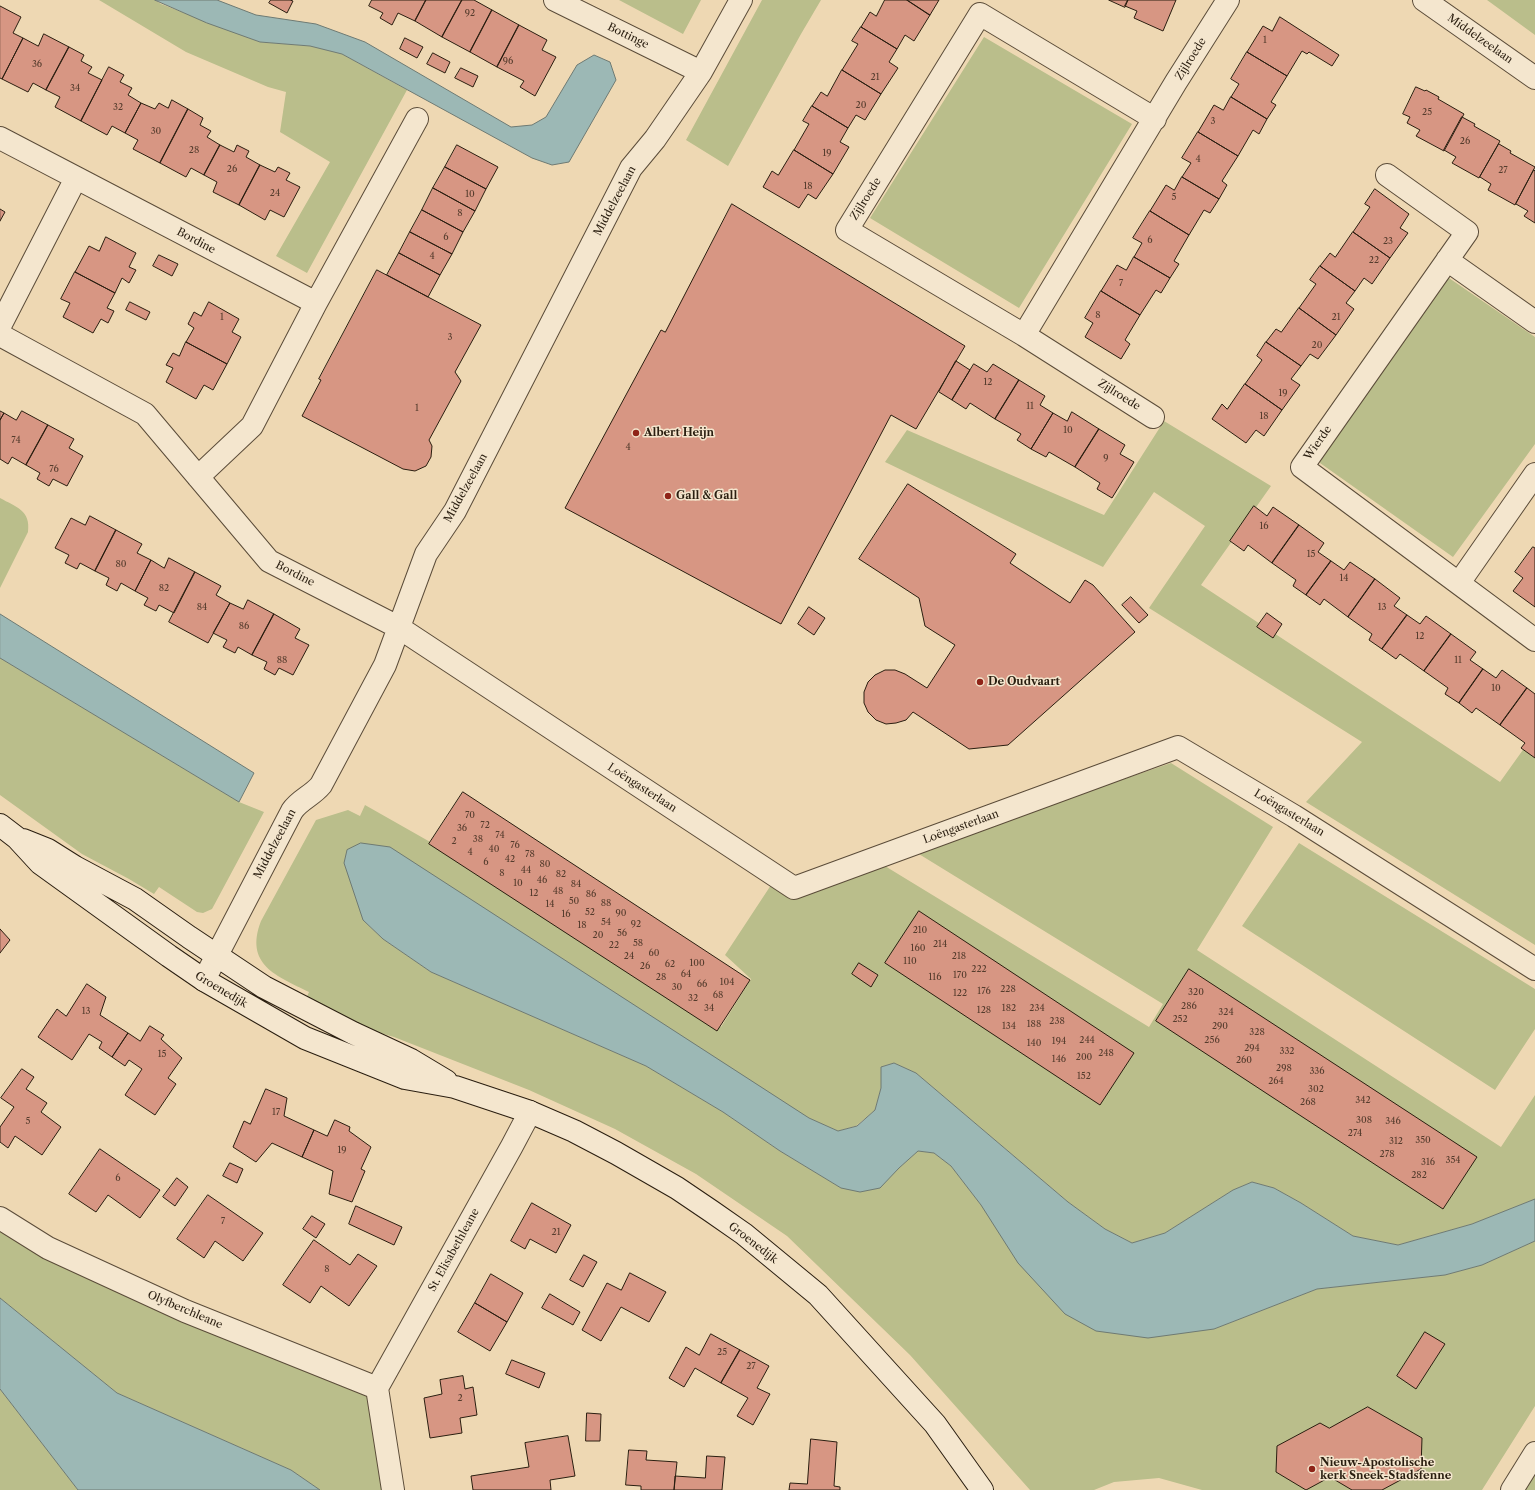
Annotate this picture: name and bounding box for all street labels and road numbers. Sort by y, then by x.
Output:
street label: Middelzeelaan [1445,12,1515,66]
street label: Bottinge [605,20,651,52]
street label: Zijlroede [1173,35,1209,83]
street label: Middelzeelaan [591,164,639,238]
street label: Zijlroede [848,175,884,223]
street label: Bordine [174,225,218,257]
street label: Zijlroede [1095,377,1143,413]
street label: Wierde [1301,423,1335,463]
street label: Middelzeelaan [442,451,490,525]
street label: Bordine [273,559,317,589]
street label: Loëngasterlaan [605,761,679,815]
street label: Loëngasterlaan [1251,787,1327,839]
street label: Middelzeelaan [251,807,299,881]
street label: Loëngasterlaan [921,807,1001,847]
street label: Groenedijk [192,969,250,1011]
street label: St. Elisabethleane [426,1206,482,1294]
street label: Groenedijk [726,1220,780,1266]
street label: Olyfberchleane [145,1288,225,1332]

